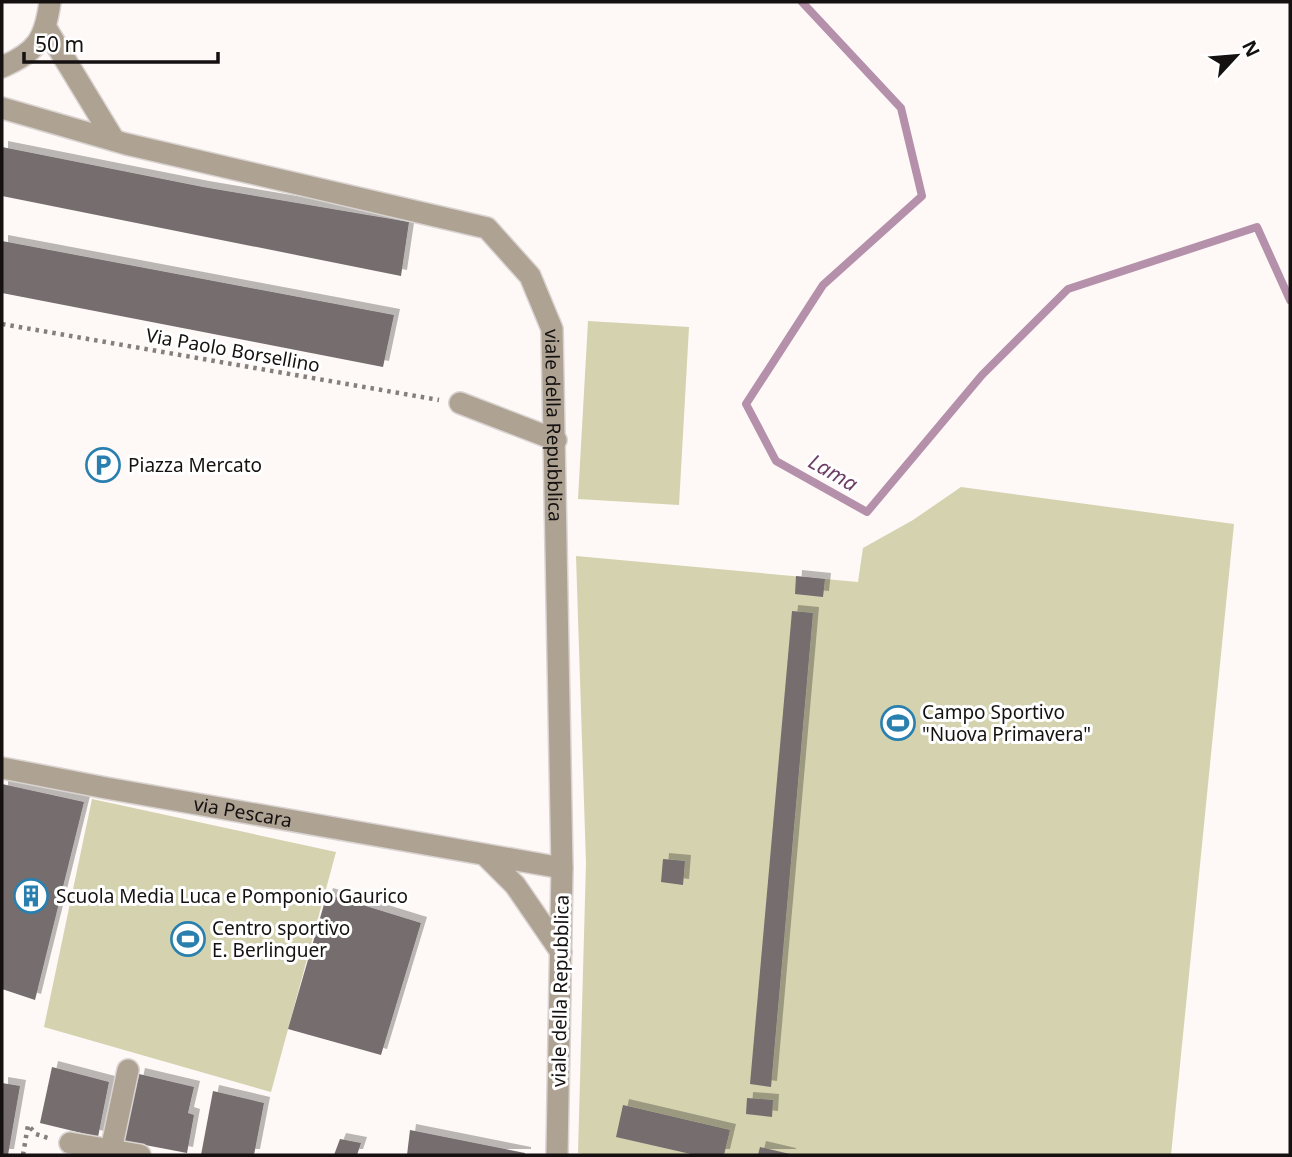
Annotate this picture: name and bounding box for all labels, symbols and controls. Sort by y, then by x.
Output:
scale bar [24,21,219,65]
north arrow [1201,21,1271,91]
text: 50 m [35,30,84,58]
text: N [1236,36,1266,61]
street label: Via Paolo Borsellino [144,322,322,378]
street label: viale della Repubblica [539,329,569,522]
parking icon: Piazza Mercato [84,446,122,484]
water label: Lama [804,447,863,497]
place label: Piazza Mercato [128,452,262,478]
place label: Campo Sportivo "Nuova Primavera" [922,699,1091,747]
sports icon: Campo Sportivo "Nuova Primavera" [879,704,917,742]
street label: via Pescara [192,791,294,833]
building icon: Scuola Media Luca e Pomponio Gaurico [12,877,50,915]
place label: Scuola Media Luca e Pomponio Gaurico [56,883,408,909]
street label: viale della Repubblica [545,895,575,1087]
place label: Centro sportivo E. Berlinguer [212,915,350,963]
sports icon: Centro sportivo E. Berlinguer [169,920,207,958]

